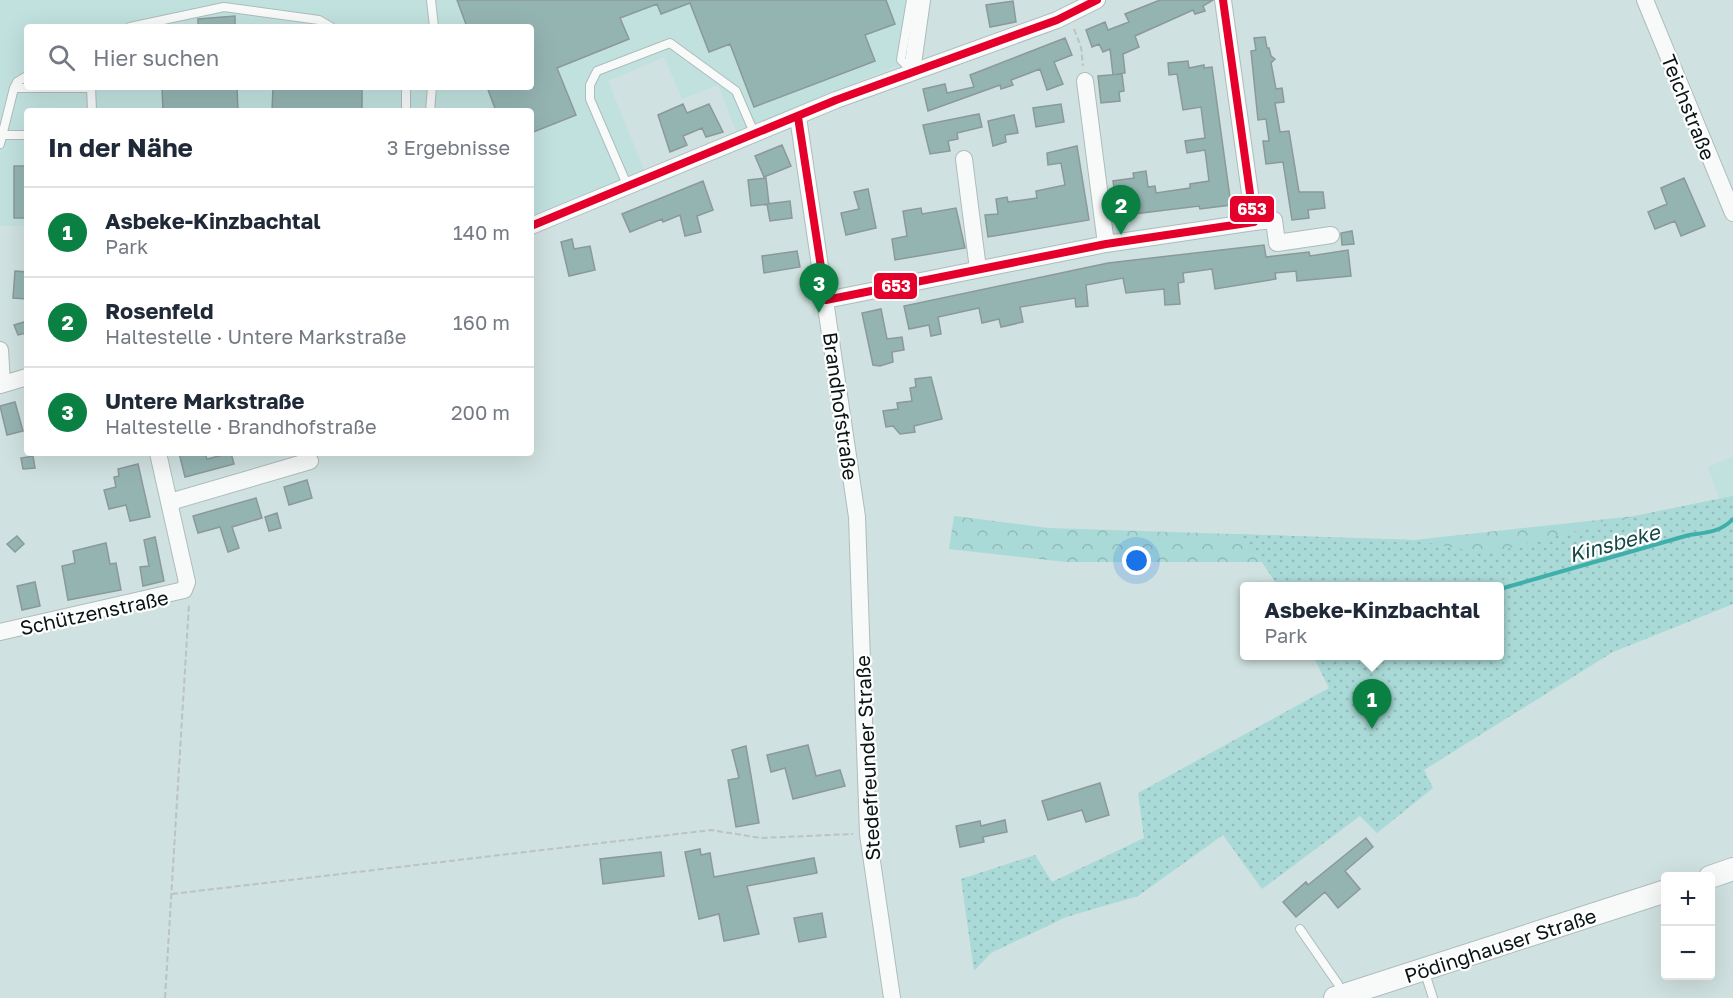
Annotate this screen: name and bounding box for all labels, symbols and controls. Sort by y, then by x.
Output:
search box [24,24,534,90]
icon: search [45,41,78,74]
text: Hier suchen [93,44,219,71]
street label: Teichstraße [1657,51,1721,163]
text: In der Nähe [48,132,193,163]
text: 3 Ergebnisse [387,135,510,159]
pin: 2 [1102,186,1140,235]
line badge: 653 [1229,195,1275,223]
text: 653 [1237,199,1267,219]
text: Asbeke-Kinzbachtal [105,207,321,234]
text: 1 [62,220,73,244]
text: 140 m [453,220,510,244]
text: Park [105,234,148,258]
pin: 3 [800,264,838,313]
line badge: 653 [873,272,918,300]
text: 653 [881,276,911,296]
text: Rosenfeld [105,297,213,324]
text: 2 [61,310,74,334]
text: 160 m [453,310,510,334]
text: Haltestelle · Untere Markstraße [105,324,406,348]
street label: Brandhofstraße [819,331,863,481]
text: Untere Markstraße [105,387,305,414]
text: 3 [61,400,74,424]
text: 200 m [451,400,510,424]
text: Haltestelle · Brandhofstraße [105,414,377,438]
water label: Kinsbeke [1566,518,1664,568]
your location [1122,546,1151,575]
popup [1240,582,1504,660]
street label: Schützenstraße [18,585,170,639]
text: Asbeke-Kinzbachtal [1264,596,1480,623]
text: Park [1264,623,1307,647]
street label: Stedefreunder Straße [850,655,884,861]
pin: 1 [1352,680,1392,729]
map controls [1661,872,1715,980]
button: + [1661,872,1715,926]
street label: Pödinghauser Straße [1401,903,1599,987]
button: − [1661,926,1715,980]

